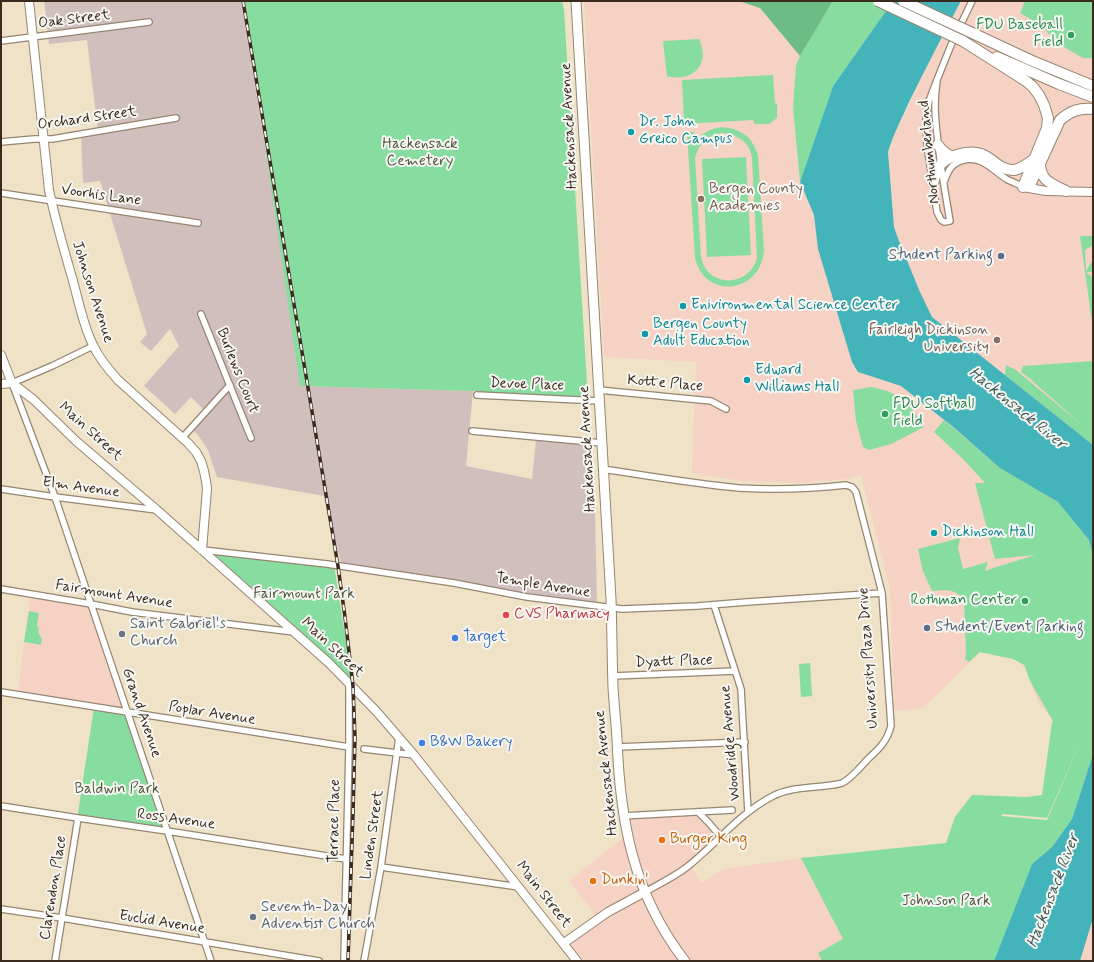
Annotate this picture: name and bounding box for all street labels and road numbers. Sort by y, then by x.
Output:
street label: Oak Street [37,7,111,33]
street label: Hackensack Avenue [558,62,582,190]
street label: Northumberland [916,99,944,205]
street label: Orchard Street [36,103,138,135]
street label: Voorhis Lane [60,181,142,211]
street label: Johnson Avenue [67,239,117,345]
street label: Burlews Court [212,326,262,416]
street label: Kotte Place [626,372,704,396]
street label: Devoe Place [489,375,565,395]
street label: Hackensack Avenue [576,385,600,513]
street label: Main Street [54,399,126,465]
street label: Elm Avenue [41,474,121,502]
street label: Temple Avenue [495,570,591,602]
street label: Fairmount Avenue [54,577,174,613]
street label: University Plaza Drive [855,587,883,729]
street label: Main Street [297,614,367,682]
street label: Dyatt Place [635,652,713,672]
street label: Grand Avenue [117,666,165,760]
street label: Woodridge Avenue [717,684,745,802]
street label: Poplar Avenue [167,698,257,730]
street label: Hackensack Avenue [591,709,623,837]
street label: Terrace Place [325,779,345,863]
street label: Linden Street [358,789,388,881]
street label: Ross Avenue [136,806,216,834]
street label: Clarendon Place [37,834,71,942]
street label: Main Street [511,858,575,932]
street label: Euclid Avenue [118,907,206,939]

